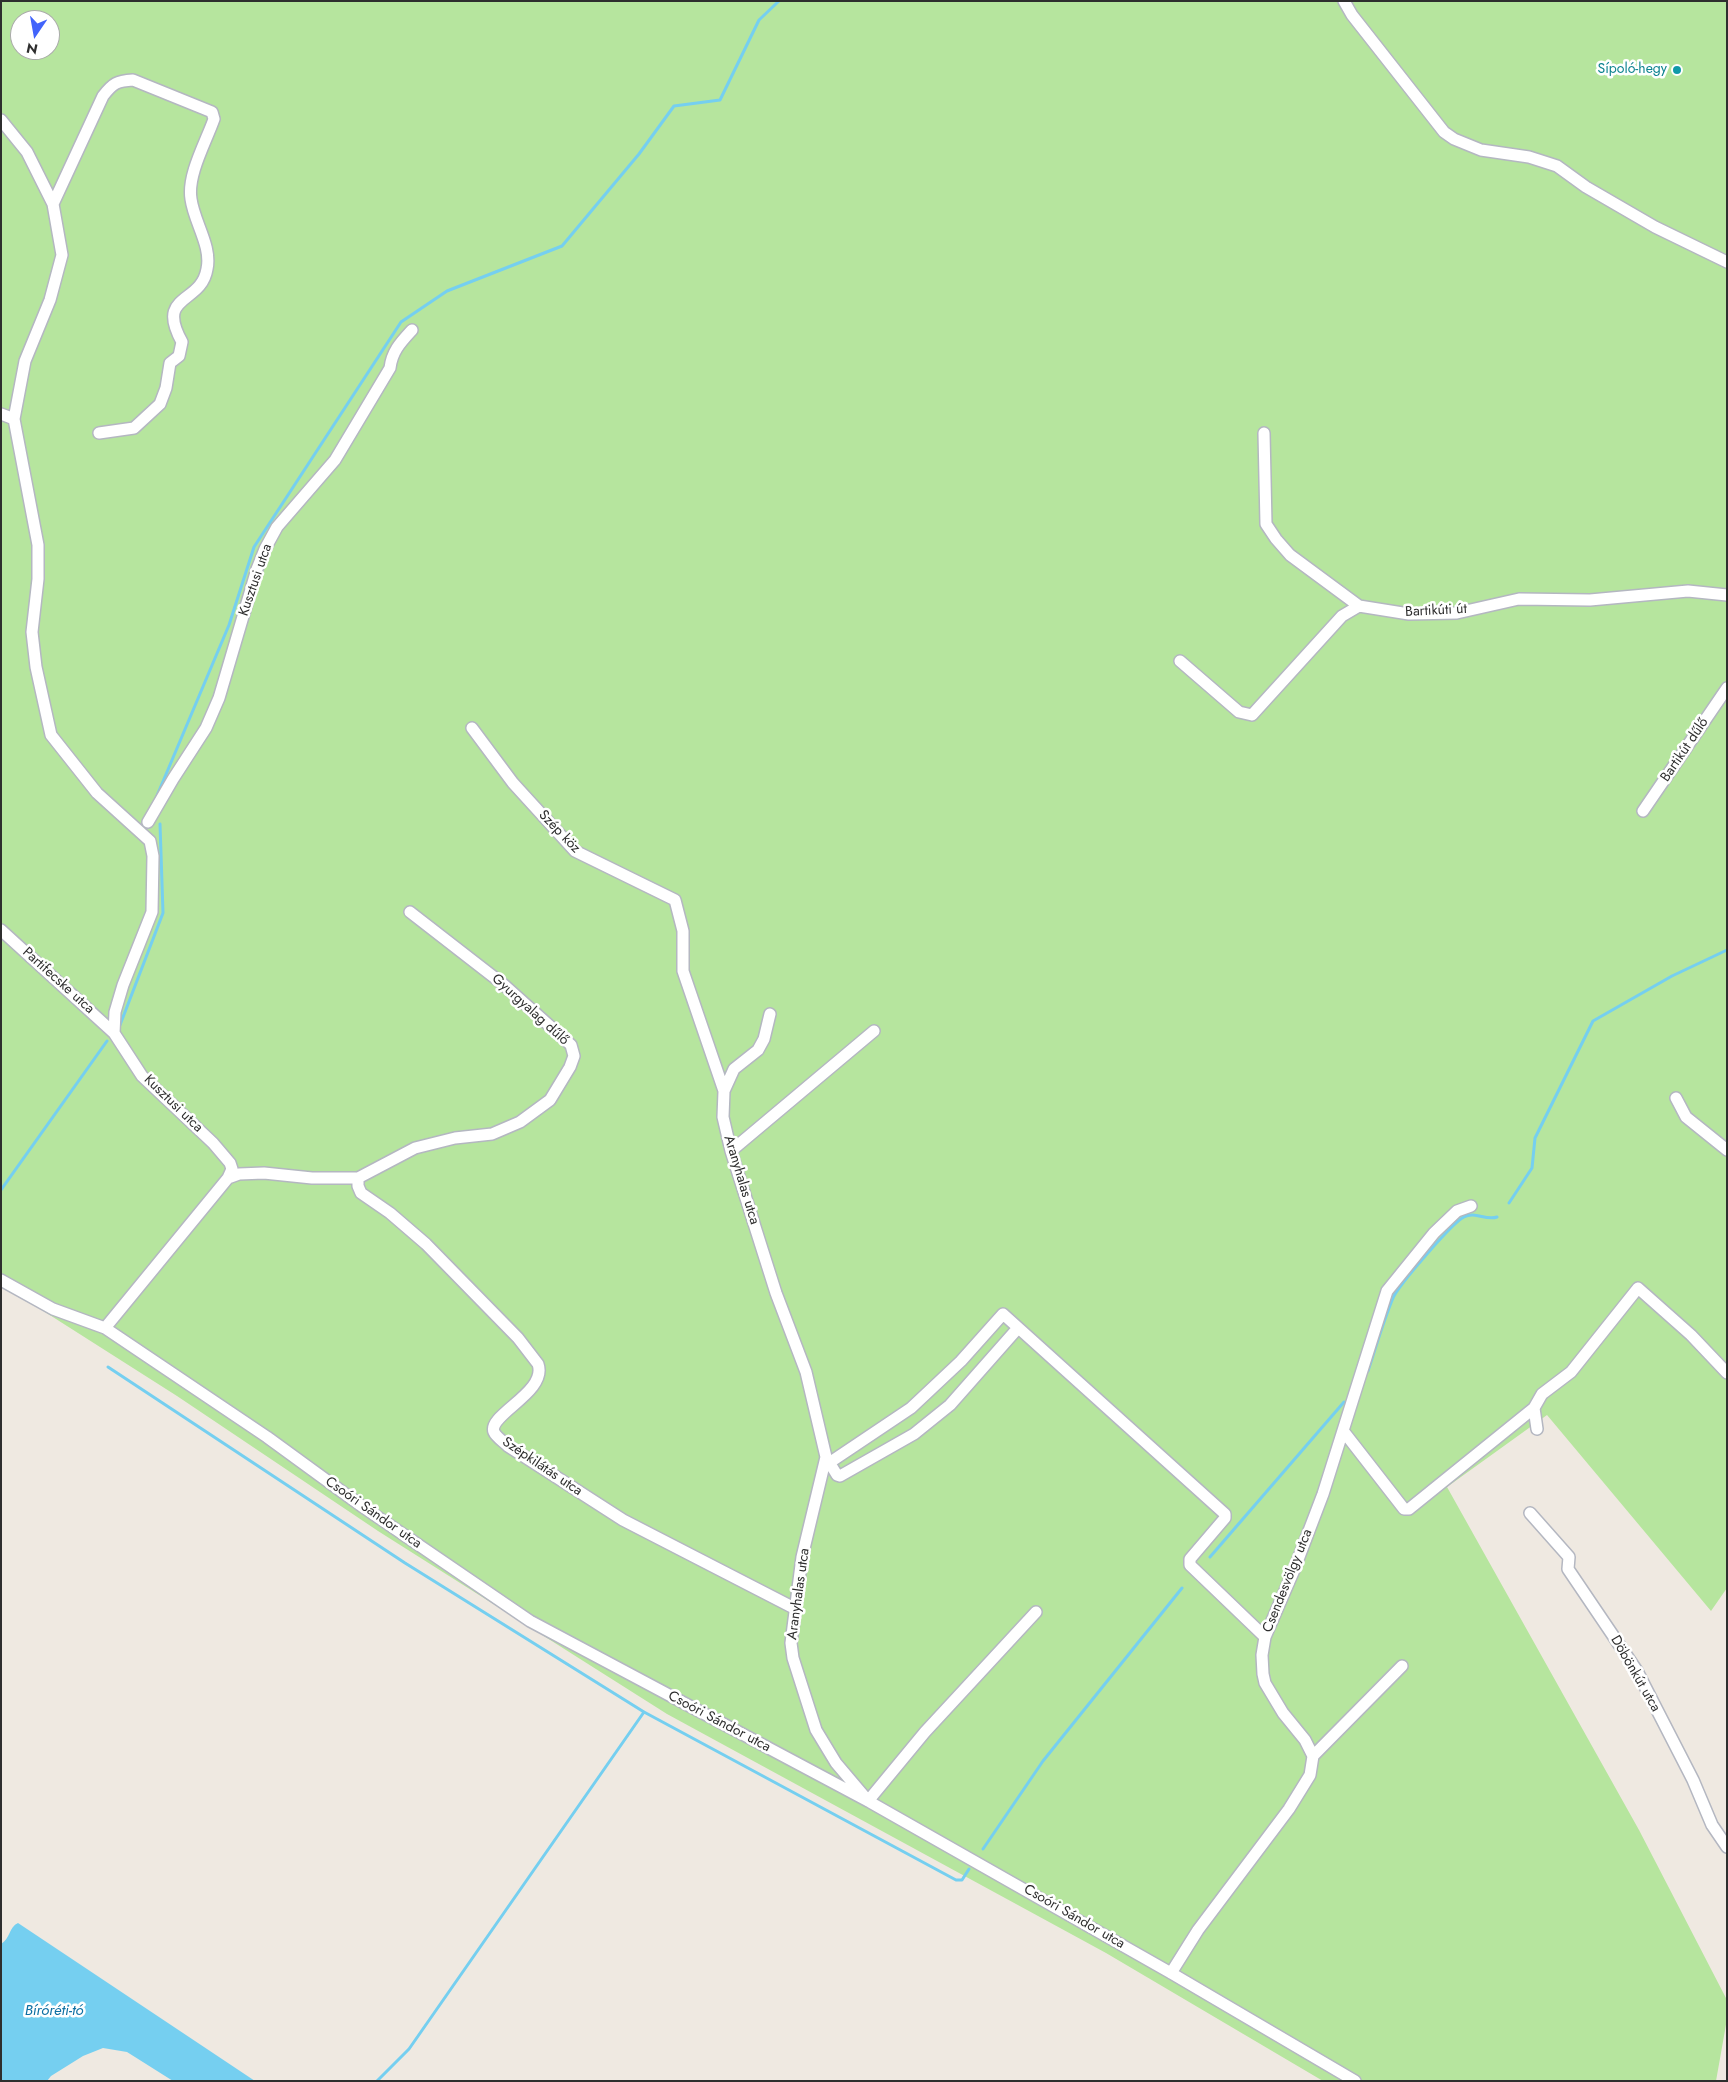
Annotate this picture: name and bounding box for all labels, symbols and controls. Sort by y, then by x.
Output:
north arrow [10,10,60,60]
text: N [25,38,40,60]
place label: Sípoló-hegy [1598,62,1667,78]
marker: Sípoló-hegy [1671,64,1683,76]
street label: Kusztusi utca [236,542,276,618]
street label: Bartikúti út [1405,601,1467,621]
street label: Bartikút dűlő [1657,715,1713,785]
street label: Szép köz [535,807,583,857]
street label: Partifecske utca [19,944,97,1018]
street label: Gyurgyalag dűlő [488,971,572,1049]
street label: Kusztusi utca [140,1072,206,1136]
street label: Aranyhalas utca [719,1133,763,1227]
street label: Szépkilátás utca [499,1434,585,1500]
street label: Csoóri Sándor utca [322,1474,424,1552]
street label: Csendesvölgy utca [1260,1527,1316,1635]
street label: Aranyhalas utca [784,1547,814,1641]
street label: Döbönkút utca [1606,1633,1664,1715]
street label: Csoóri Sándor utca [665,1688,773,1756]
street label: Csoóri Sándor utca [1021,1881,1127,1953]
water label: Bíróréti-tó [25,2002,83,2020]

